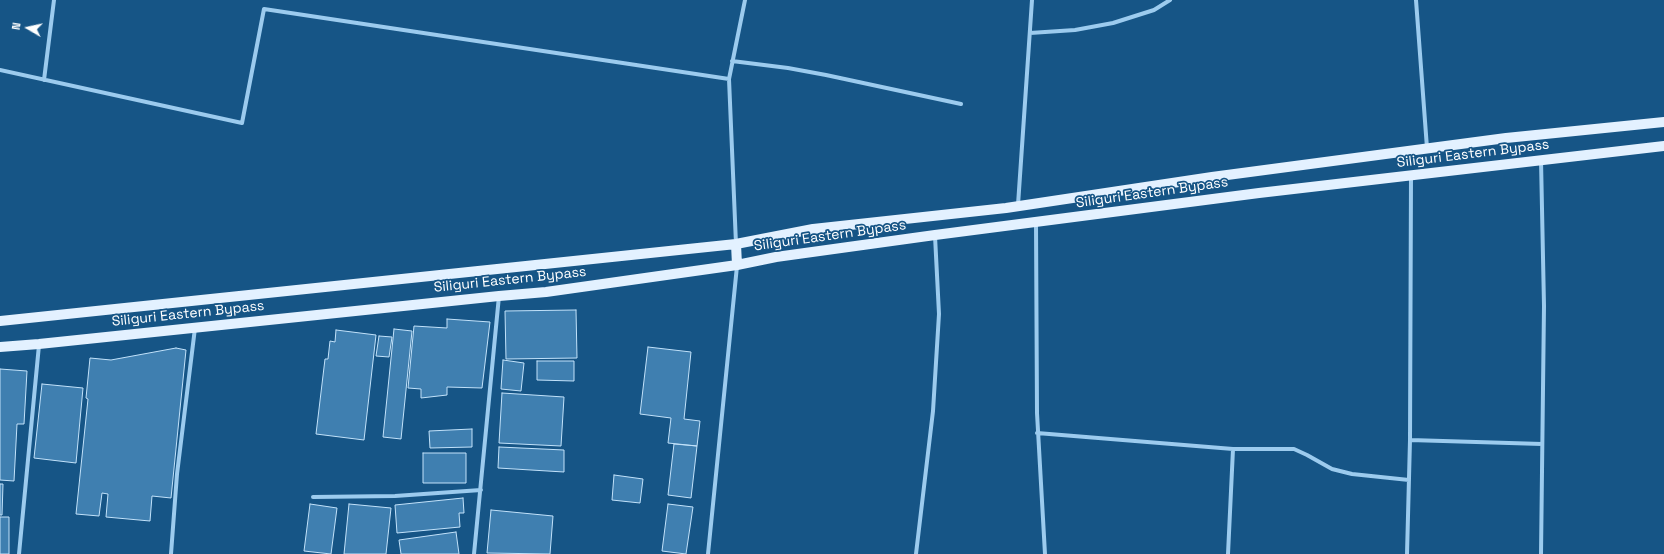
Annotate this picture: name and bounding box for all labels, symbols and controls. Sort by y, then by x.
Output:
north arrow [8,8,48,48]
text: N [9,21,24,31]
street label: Siliguri Eastern Bypass [1396,136,1550,172]
street label: Siliguri Eastern Bypass [1075,174,1229,212]
street label: Siliguri Eastern Bypass [753,217,907,255]
street label: Siliguri Eastern Bypass [433,264,587,296]
street label: Siliguri Eastern Bypass [111,298,265,330]

